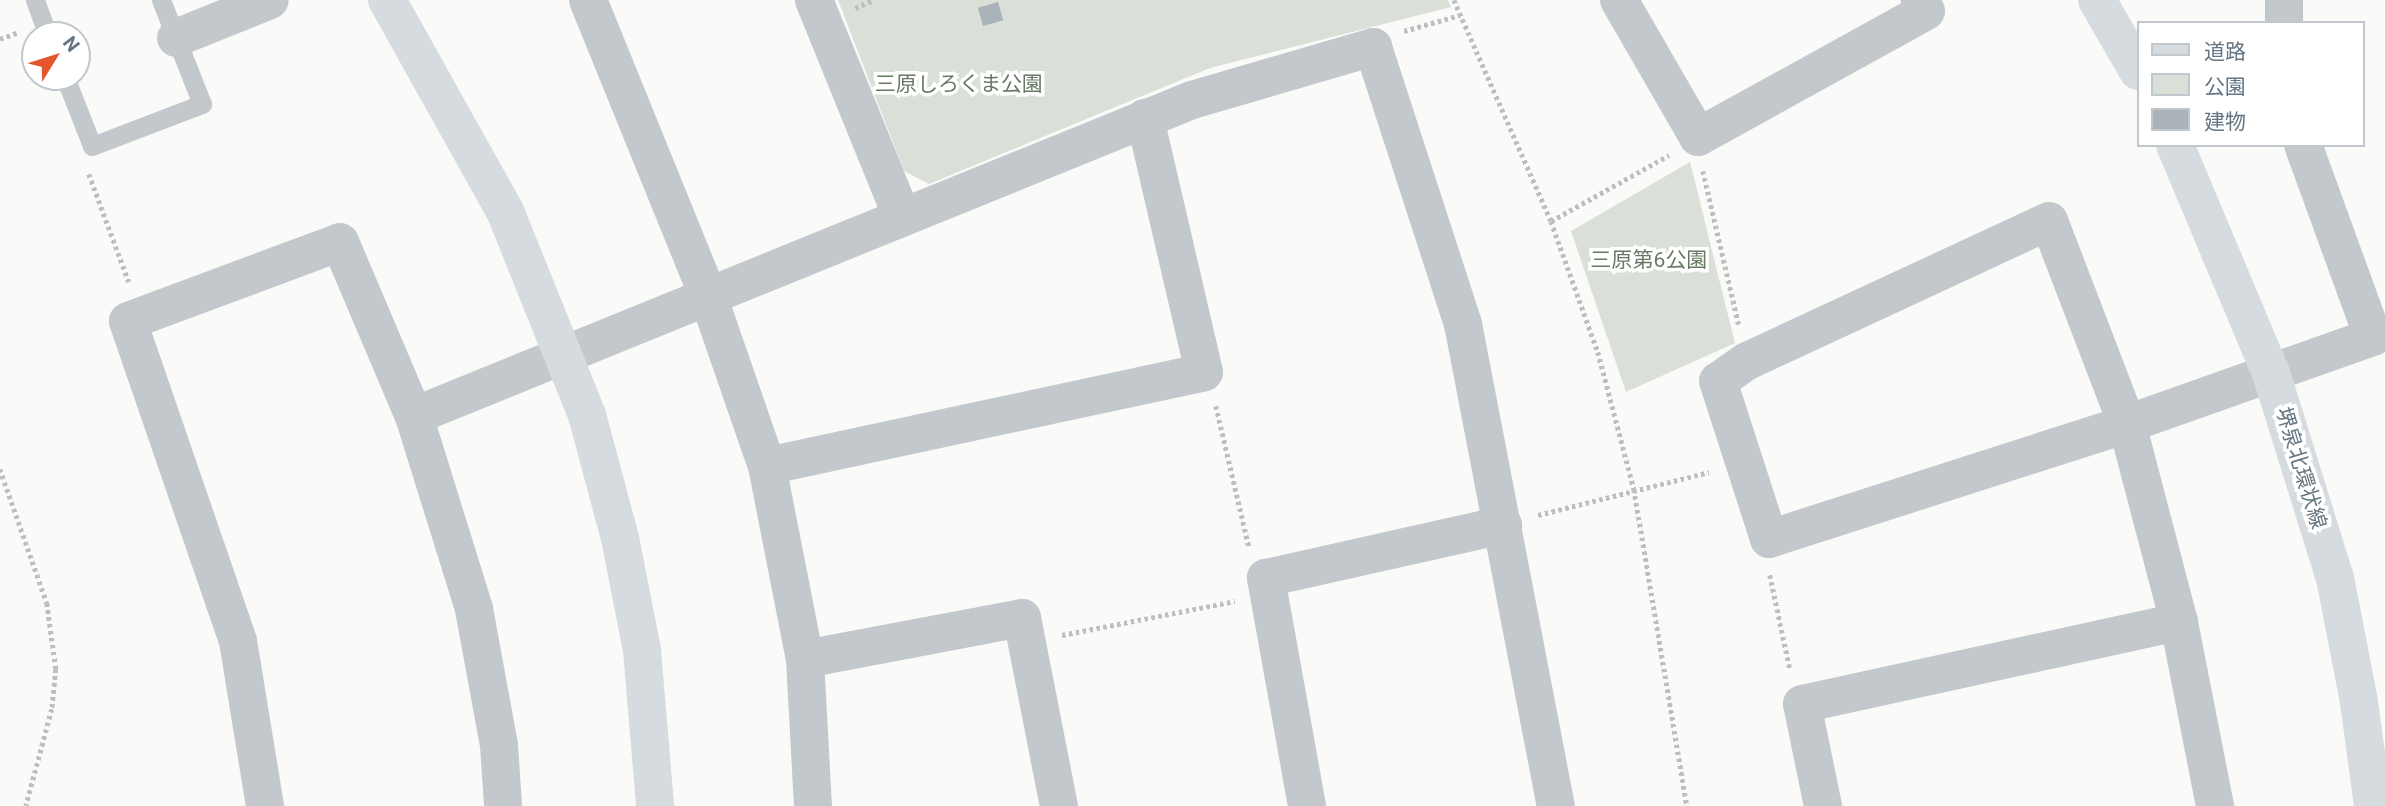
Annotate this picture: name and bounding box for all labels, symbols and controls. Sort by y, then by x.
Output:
north arrow [21,21,91,91]
legend [2136,21,2364,147]
text: N [58,32,85,56]
text: 道路 [2204,40,2246,64]
park label: 三原しろくま公園 [875,71,1043,97]
text: 公園 [2204,75,2246,99]
text: 建物 [2204,110,2246,134]
park label: 三原第6公園 [1591,247,1707,273]
street label: 堺泉北環状線 [2271,404,2331,532]

